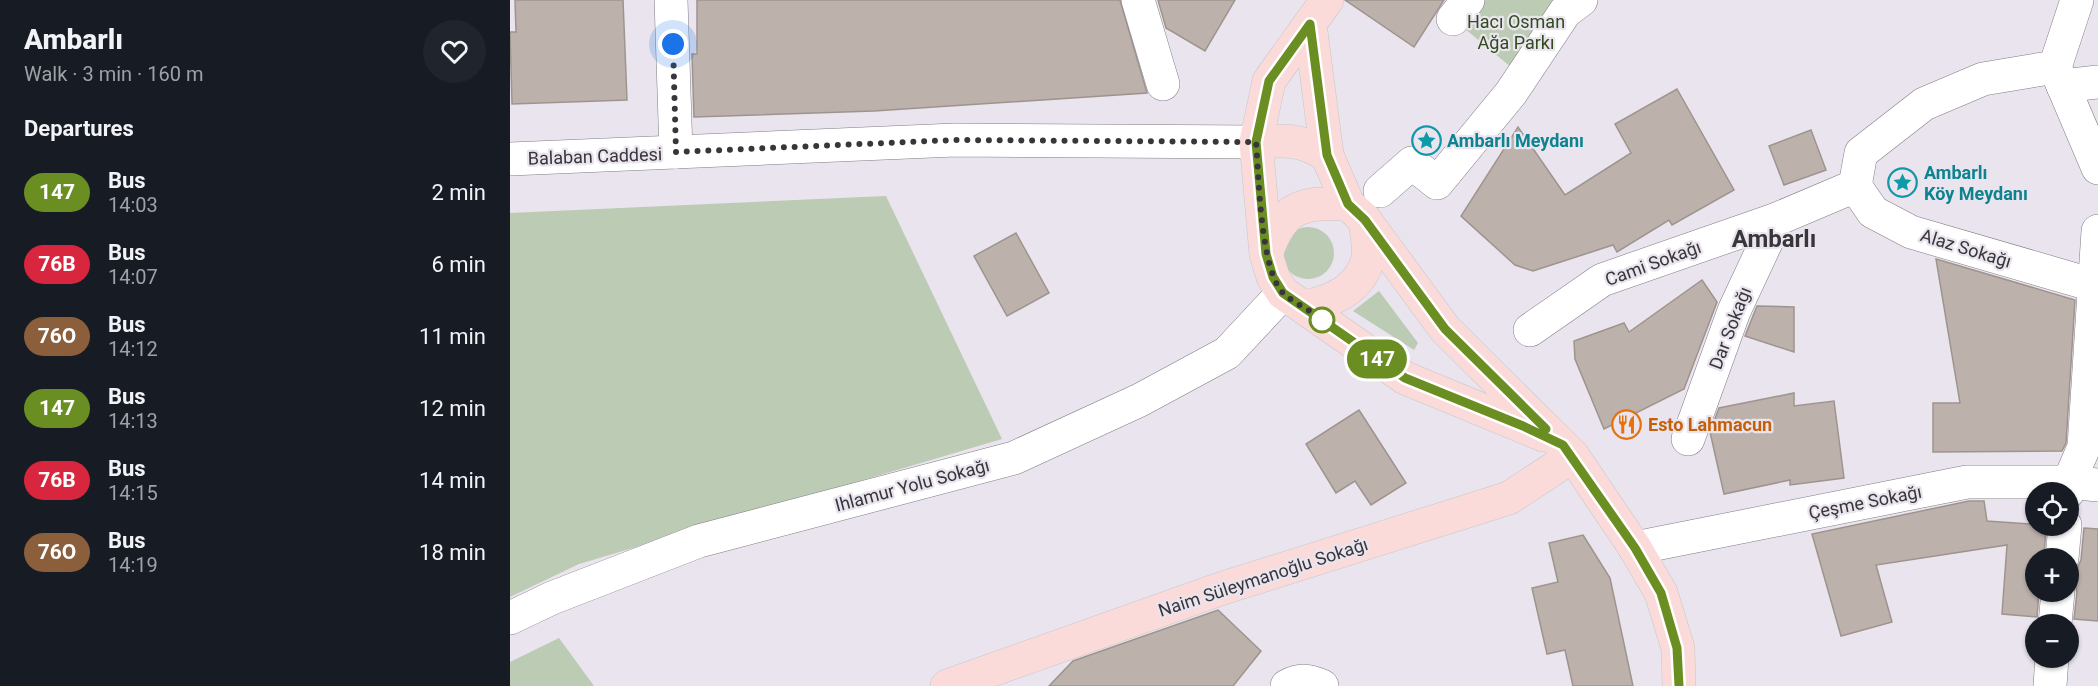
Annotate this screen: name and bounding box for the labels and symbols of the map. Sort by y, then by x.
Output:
park label: Hacı Osman Ağa Parkı [1467,11,1565,53]
your location [658,29,688,59]
place icon: Ambarlı Meydanı [1410,124,1442,156]
place label: Ambarlı Meydanı [1447,130,1584,151]
street label: Balaban Caddesi [527,143,663,169]
place label: Ambarlı Köy Meydanı [1924,162,2028,204]
place icon: Ambarlı Köy Meydanı [1887,166,1919,198]
street label: Alaz Sokağı [1918,224,2014,272]
district label: Ambarlı [1732,225,1816,253]
street label: Cami Sokağı [1602,236,1704,290]
street label: Dar Sokağı [1705,284,1755,372]
unlabelled marker [1309,307,1335,333]
line badge: 147 [1342,340,1412,378]
restaurant icon: Esto Lahmacun [1611,408,1643,440]
place label: Esto Lahmacun [1648,414,1772,435]
street label: Ihlamur Yolu Sokağı [833,454,991,516]
street label: Çeşme Sokağı [1807,481,1923,523]
street label: Naim Süleymanoğlu Sokağı [1155,533,1371,621]

